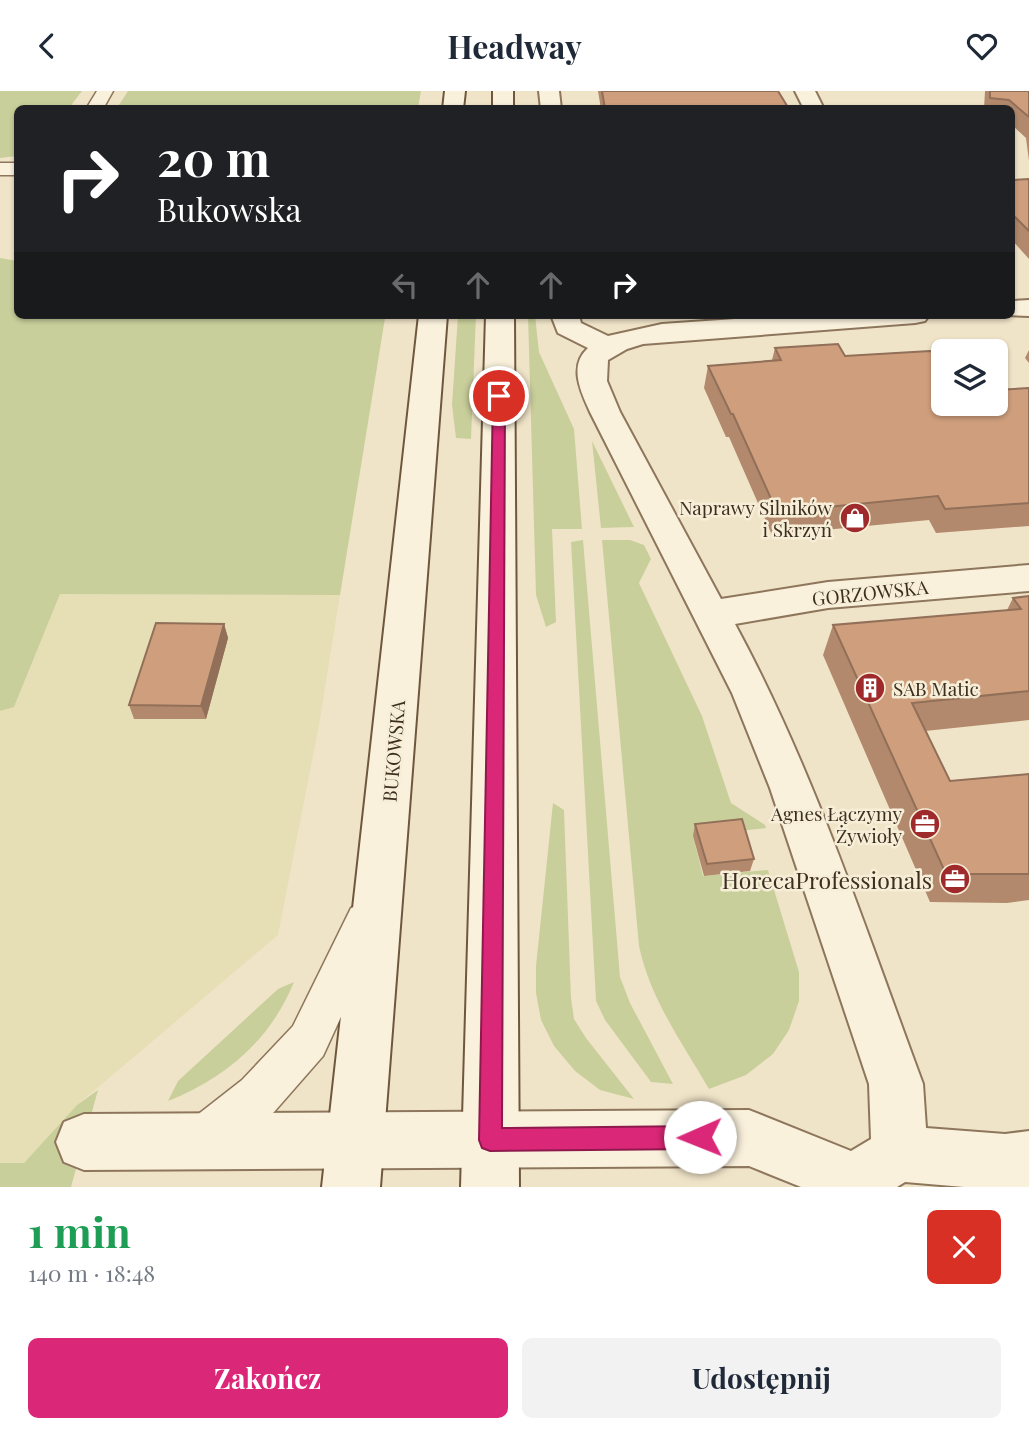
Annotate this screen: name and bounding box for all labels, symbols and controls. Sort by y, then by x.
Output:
text: Headway [447,24,582,67]
icon: back [28,27,66,65]
icon: heart [963,27,1001,65]
text: 20 m [157,124,270,189]
icon: right [42,133,133,224]
text: Bukowska [157,187,301,230]
icon: left [386,266,424,304]
icon: ahead [459,266,497,304]
icon: ahead [532,266,570,304]
icon: right [605,266,643,304]
map controls [931,339,1008,416]
button: layers [931,339,1008,416]
pin [469,366,529,426]
icon: arrive [480,377,518,415]
place label: Naprawy Silników i Skrzyń [679,494,833,542]
shop icon: Naprawy Silników i Skrzyń [838,501,872,535]
street label: GORZOWSKA [811,573,930,611]
building icon: SAB Matic [853,671,887,705]
place label: SAB Matic [893,675,979,701]
street label: BUKOWSKA [376,698,410,803]
place label: Agnes Łączymy Żywioły [770,800,902,848]
office icon: Agnes Łączymy Żywioły [908,807,942,841]
office icon: HorecaProfessionals [938,862,972,896]
place label: HorecaProfessionals [722,864,932,895]
position arrow [663,1100,737,1174]
text: 1 min [28,1203,131,1259]
button: close [927,1210,1001,1284]
text: 140 m · 18:48 [28,1257,155,1288]
button: Zakończ [28,1338,508,1418]
button: Udostępnij [522,1338,1001,1418]

